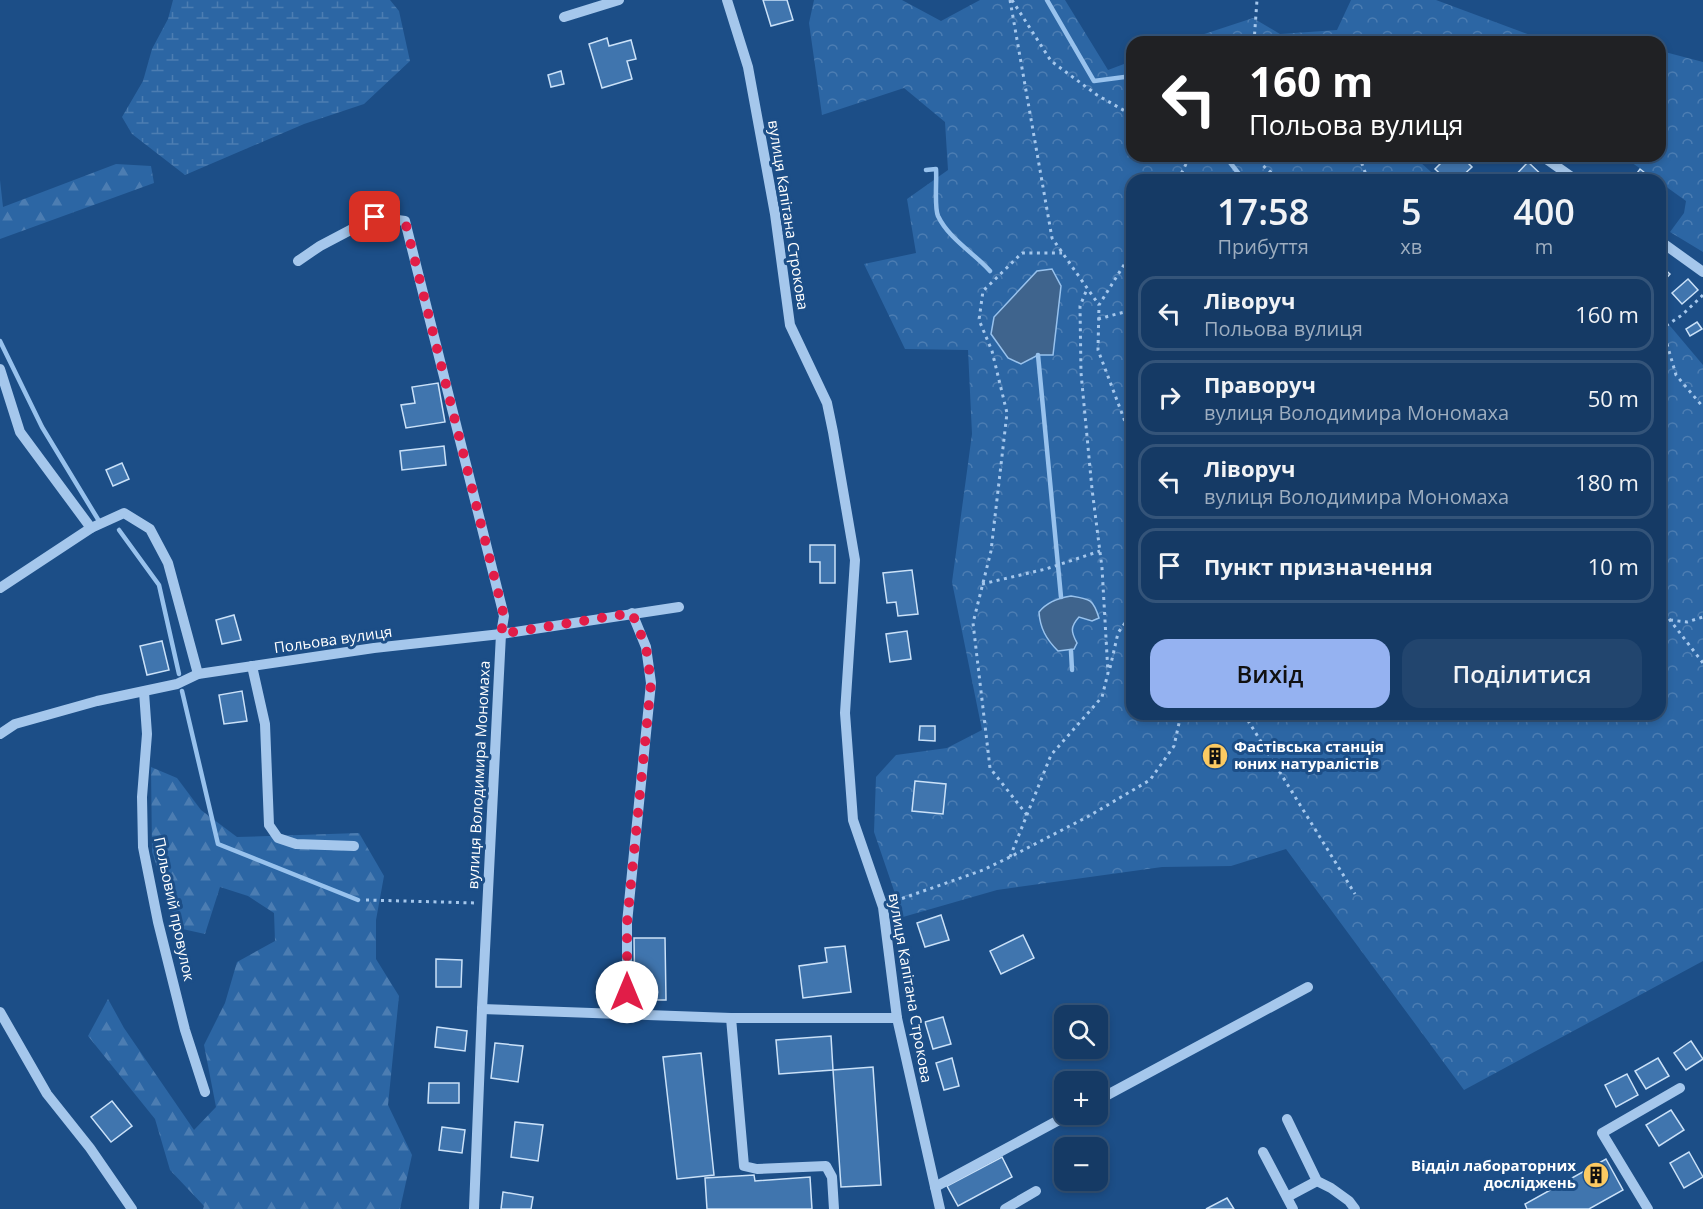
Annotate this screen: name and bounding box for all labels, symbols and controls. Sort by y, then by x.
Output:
text: 160 m [1249,52,1373,109]
icon: left [1150,60,1228,138]
text: Польова вулиця [1249,106,1464,143]
street label: вулиця Капітана Строкова [764,118,814,311]
text: 17:58 [1217,187,1309,236]
text: 5 [1401,187,1422,236]
text: 400 [1513,187,1575,236]
pin [349,191,400,242]
icon: arrive [358,200,391,233]
text: Прибуття [1217,233,1309,260]
text: хв [1400,233,1422,260]
text: m [1535,233,1553,260]
text: Ліворуч [1204,285,1295,315]
icon: left [1153,297,1186,330]
text: 160 m [1575,299,1639,329]
text: Польова вулиця [1204,315,1363,342]
text: Праворуч [1204,369,1316,399]
icon: right [1153,381,1186,414]
text: 50 m [1588,383,1639,413]
text: вулиця Володимира Мономаха [1204,399,1509,426]
text: Ліворуч [1204,453,1295,483]
icon: left [1153,465,1186,498]
text: 180 m [1575,467,1639,497]
text: вулиця Володимира Мономаха [1204,483,1509,510]
icon: arrive [1153,549,1186,582]
text: Пункт призначення [1204,551,1433,581]
text: 10 m [1588,551,1639,581]
street label: Польова вулиця [272,621,393,657]
button: Вихід [1150,639,1390,708]
button: Поділитися [1402,639,1642,708]
street label: вулиця Володимира Мономаха [462,660,494,890]
place label: Фастівська станція юних натуралістів [1234,736,1384,773]
building icon: Фастівська станція юних натуралістів [1200,741,1230,771]
street label: Польовий провулок [150,835,200,983]
street label: вулиця Капітана Строкова [884,892,938,1084]
position arrow [595,960,659,1024]
map controls [1054,1005,1108,1191]
button: search [1054,1005,1108,1059]
button: + [1054,1071,1108,1125]
button: − [1054,1137,1108,1191]
place label: Відділ лабораторних досліджень [1411,1155,1576,1192]
building icon: Відділ лабораторних досліджень [1581,1160,1611,1190]

